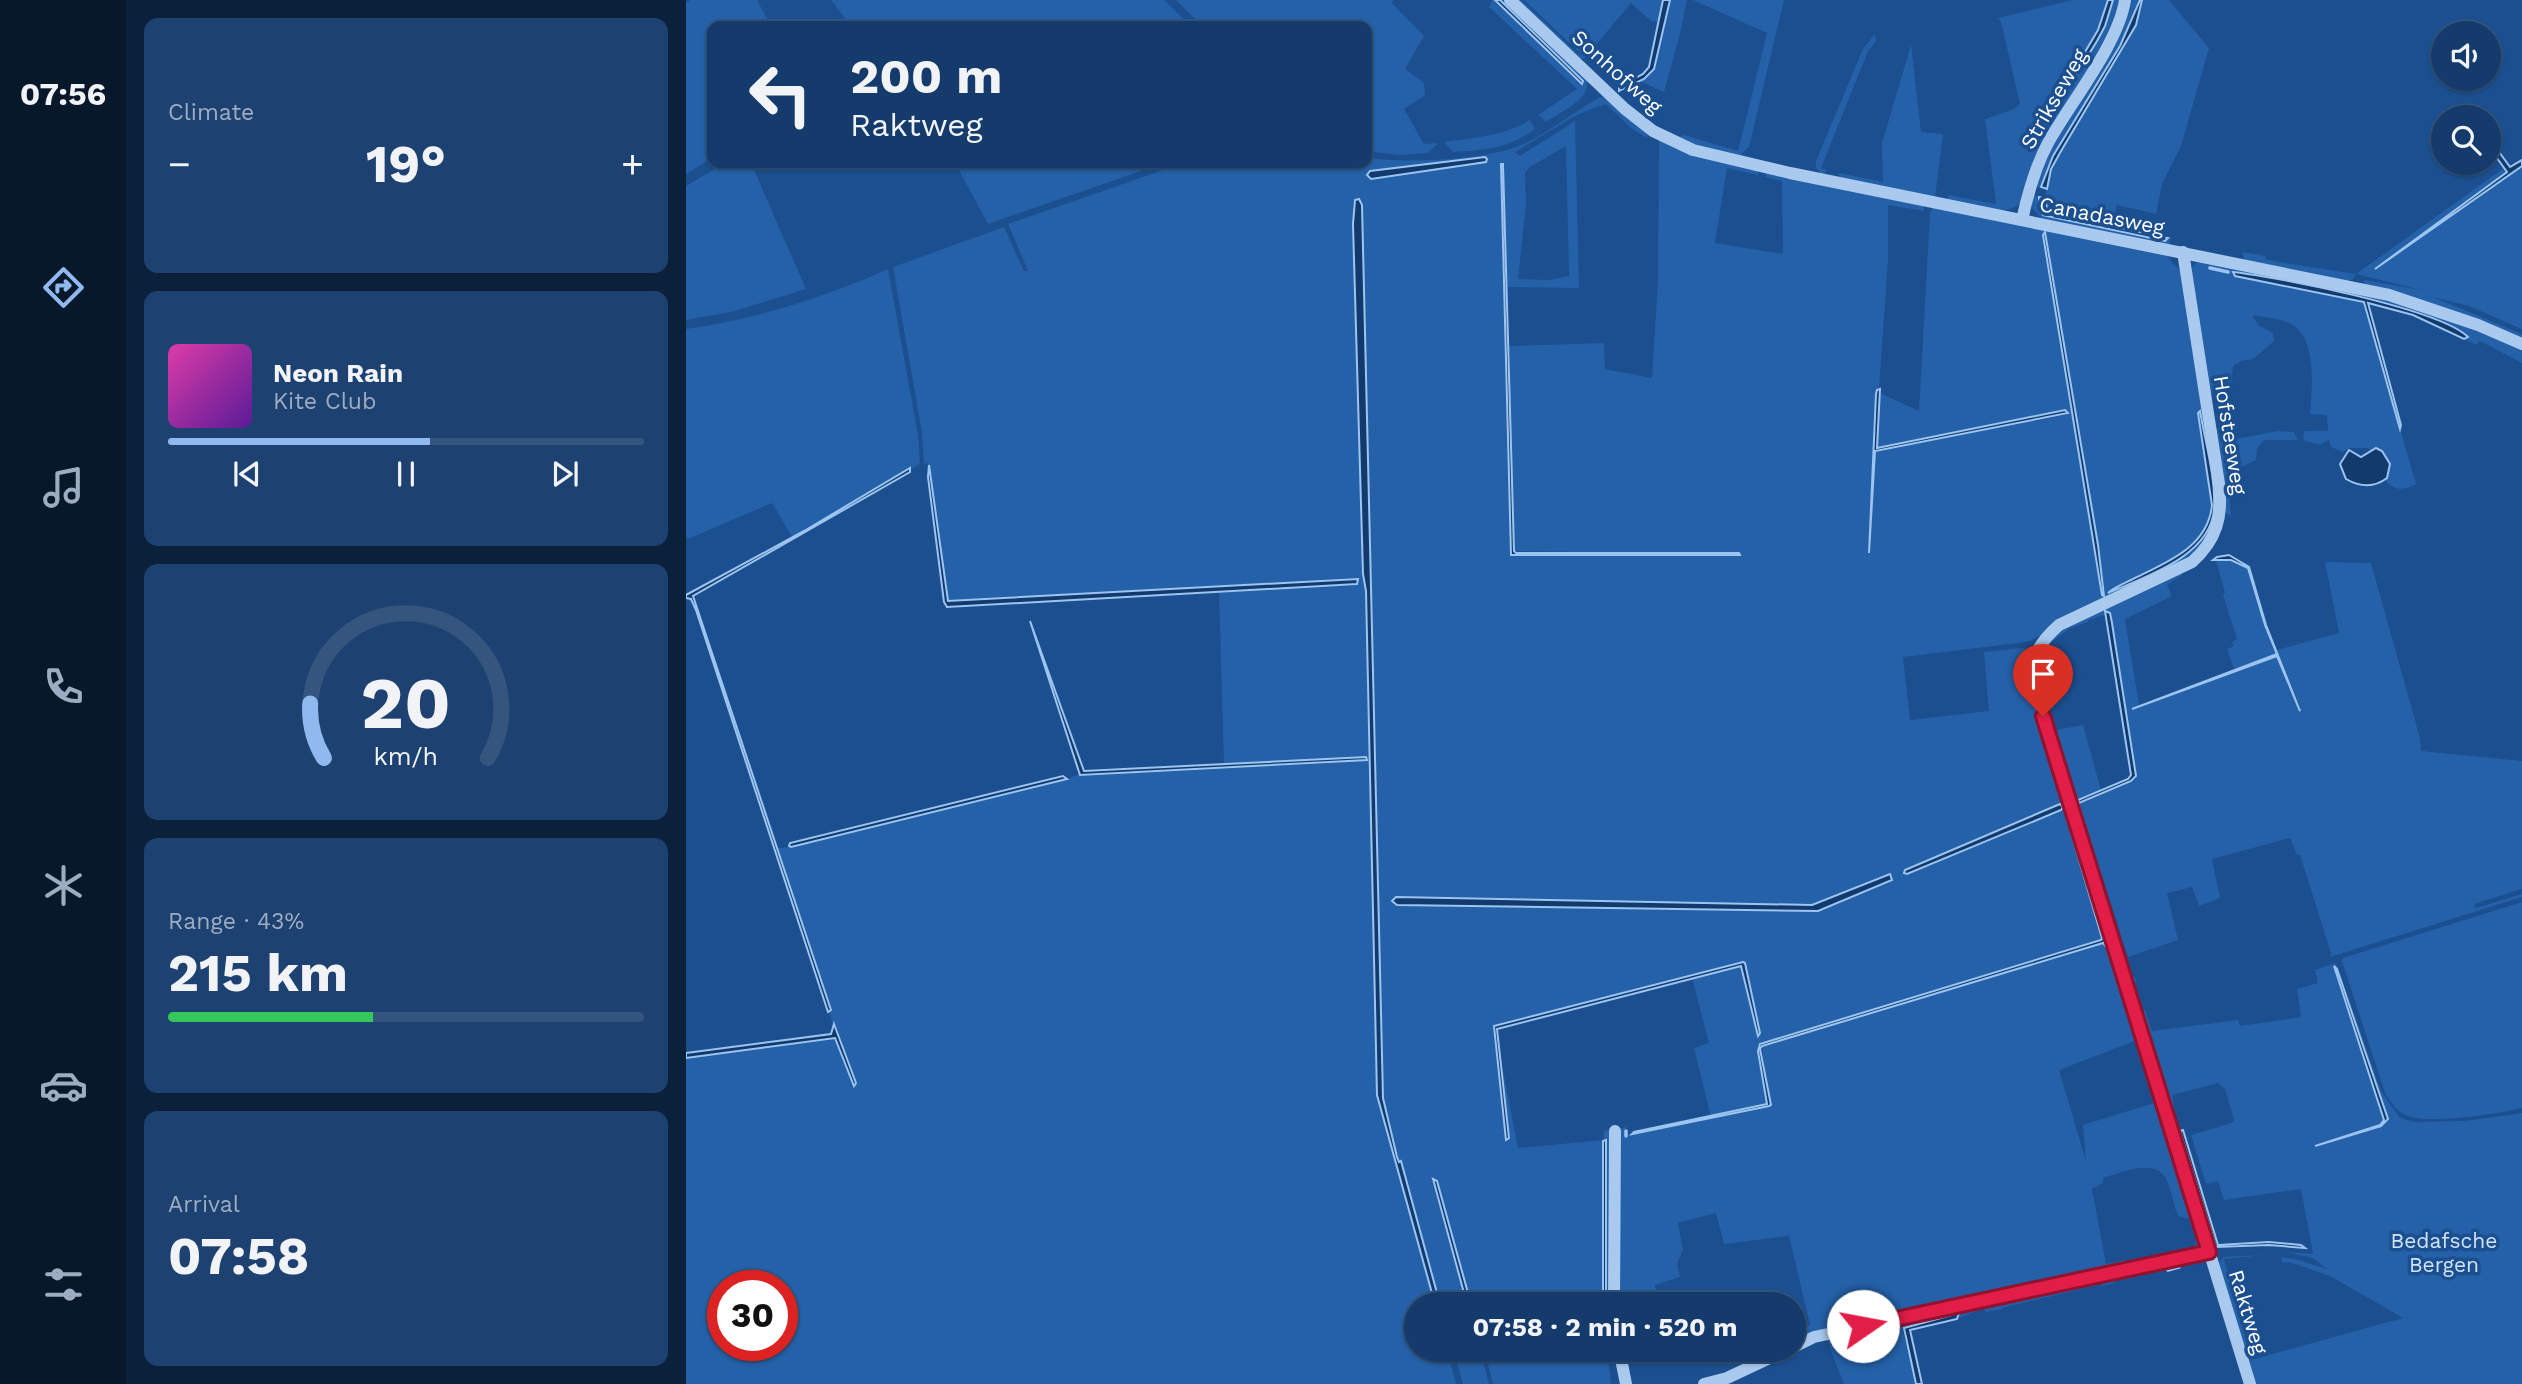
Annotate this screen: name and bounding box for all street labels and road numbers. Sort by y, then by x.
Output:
street label: Sonhofweg [1567,24,1668,119]
street label: Strikseweg [2015,43,2093,153]
street label: Canadasweg [2037,191,2168,240]
street label: Hofsteeweg [2209,374,2252,497]
street label: Raktweg [2224,1267,2273,1358]

